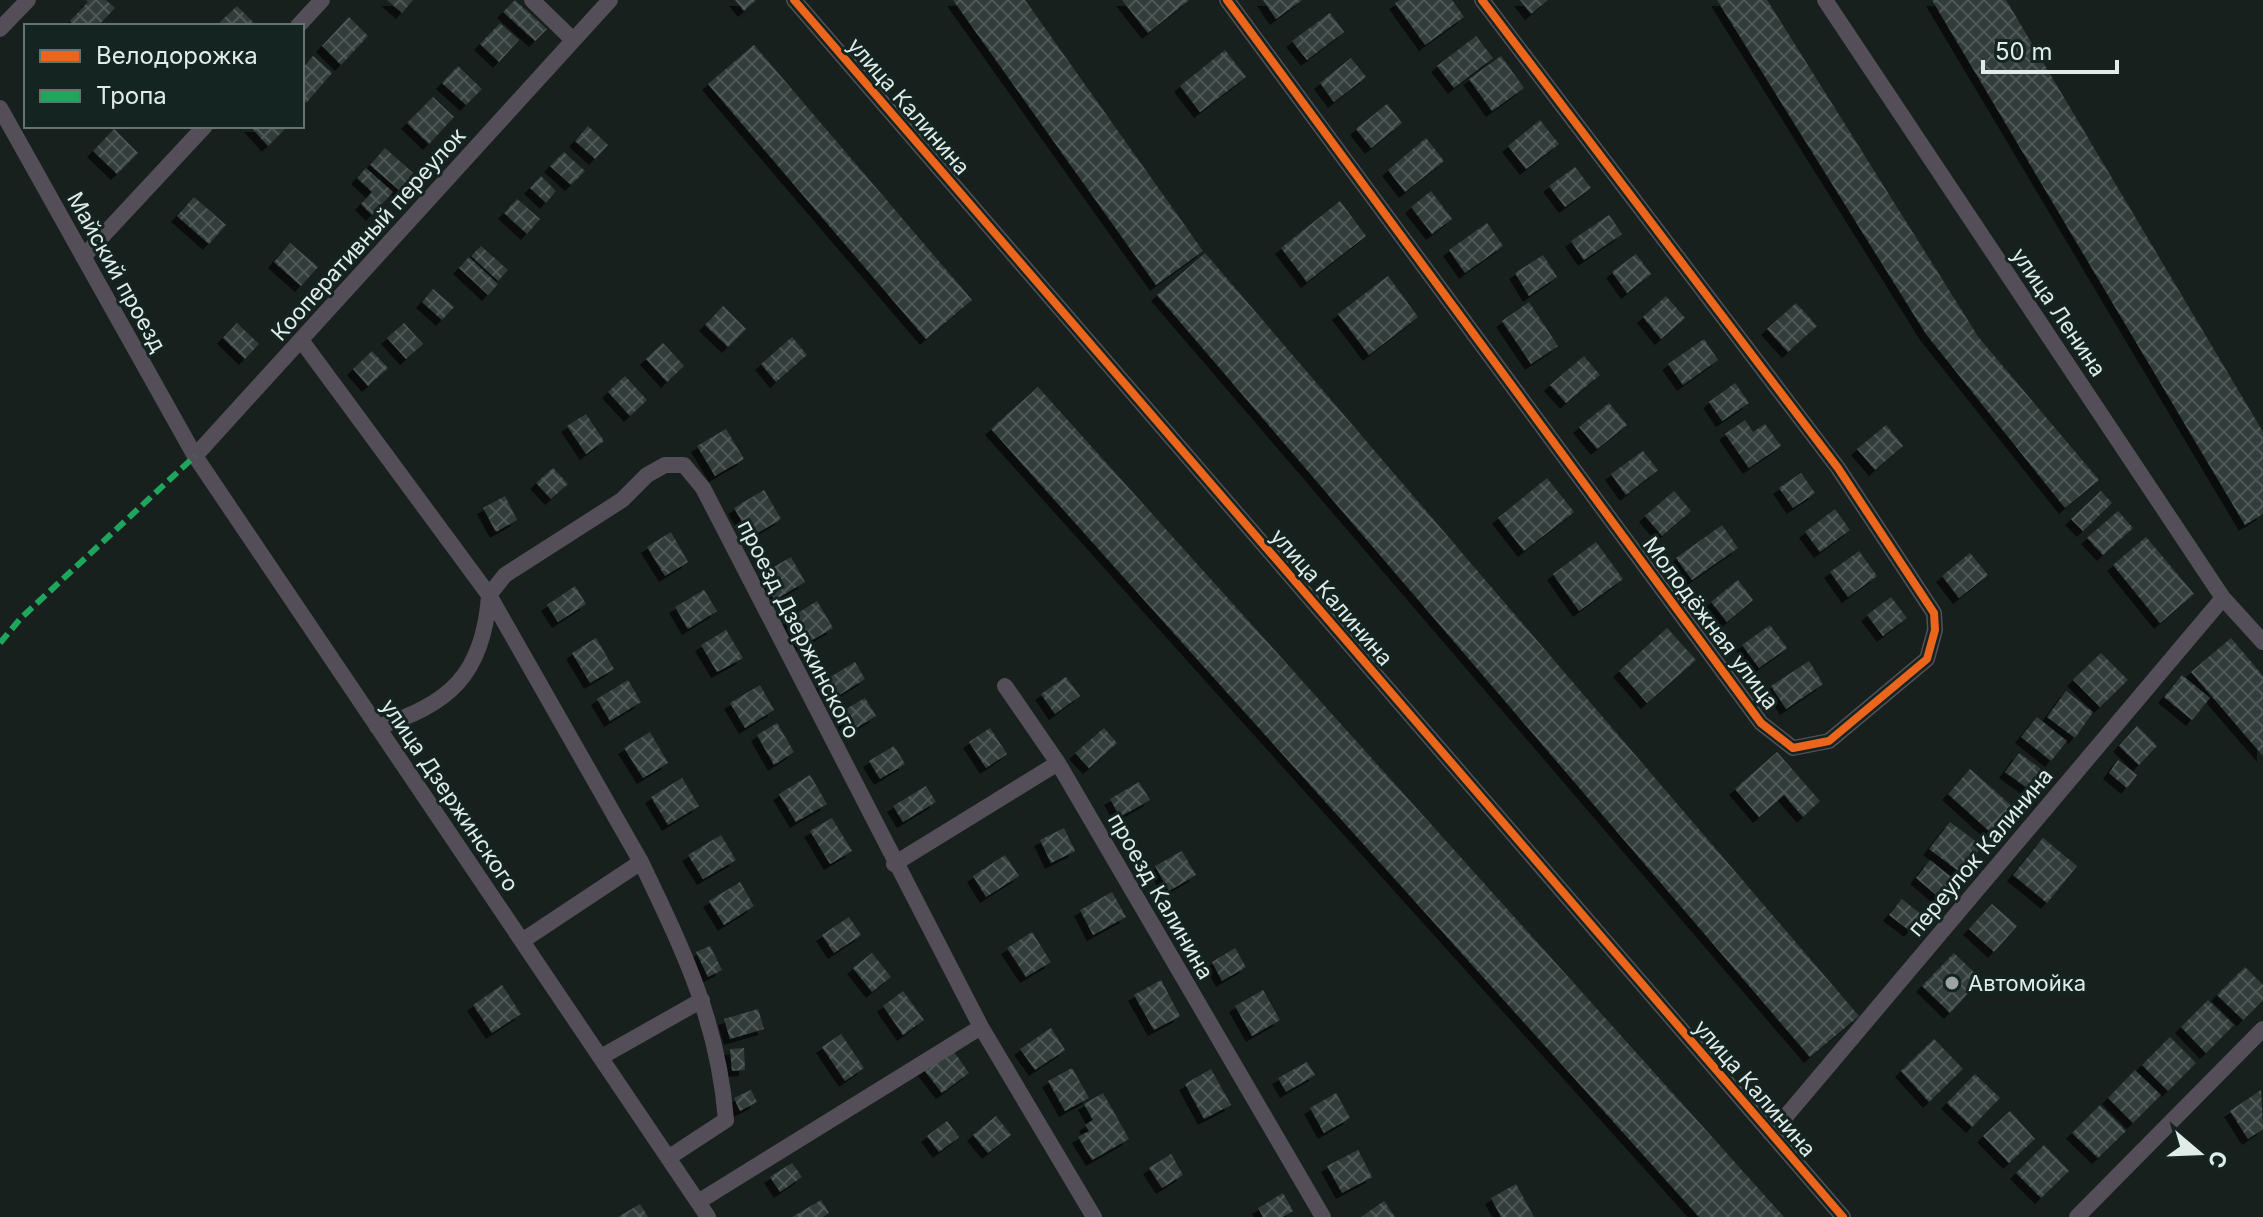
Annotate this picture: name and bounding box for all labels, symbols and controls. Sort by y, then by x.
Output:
legend [24,24,304,128]
scale bar [1983,24,2117,74]
street label: улица Калинина [842,32,976,180]
text: 50 m [1995,37,2053,66]
text: Велодорожка [96,41,258,70]
text: Тропа [96,81,167,110]
street label: Кооперативный переулок [266,122,470,346]
street label: Майский проезд [62,187,172,357]
street label: улица Ленина [2006,243,2112,381]
street label: проезд Дзержинского [733,516,865,742]
street label: улица Калинина [1265,523,1399,671]
street label: Молодёжная улица [1638,532,1784,714]
street label: улица Дзержинского [376,694,524,896]
street label: переулок Калинина [1902,763,2058,941]
street label: проезд Калинина [1103,808,1219,984]
place label: Автомойка [1968,970,2086,996]
marker: Автомойка [1943,974,1961,992]
street label: улица Калинина [1688,1014,1822,1162]
north arrow [2159,1113,2239,1193]
text: С [2203,1148,2233,1171]

